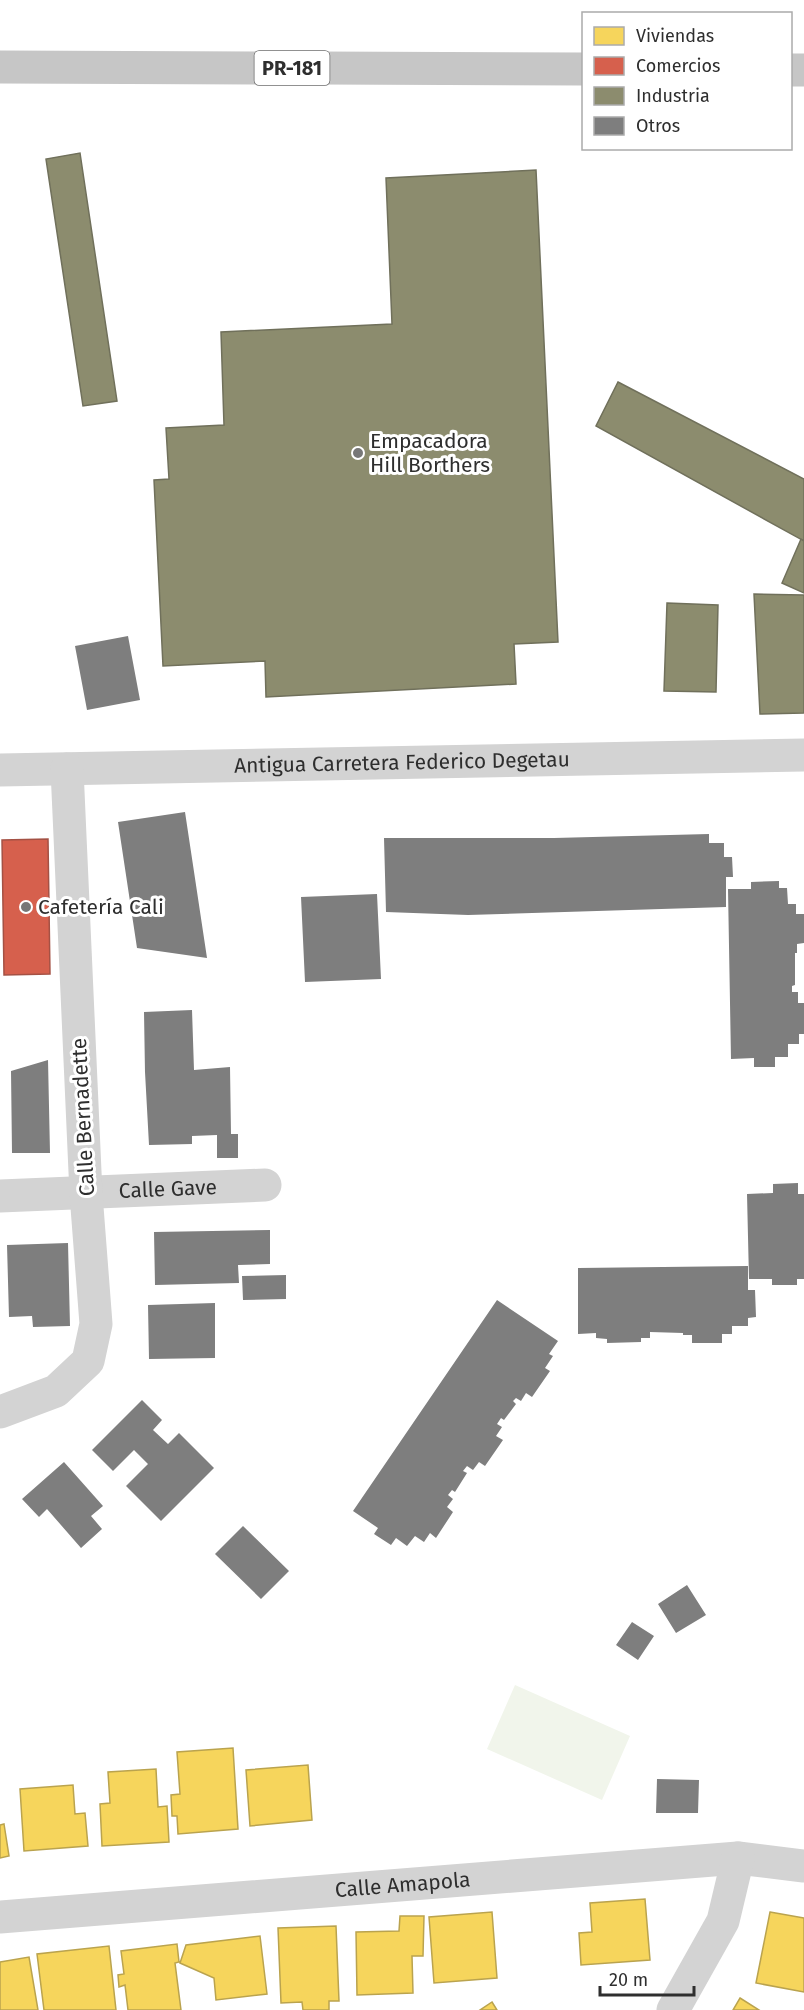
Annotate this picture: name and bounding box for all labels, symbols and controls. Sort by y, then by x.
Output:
legend [582,12,792,150]
text: Viviendas [636,25,714,47]
road number: PR-181 [254,51,330,85]
text: Comercios [636,55,720,77]
text: Industria [636,85,710,107]
text: Otros [636,115,680,137]
place label: Empacadora Hill Borthers [370,428,490,478]
marker: Empacadora Hill Borthers [351,446,365,460]
street label: Antigua Carretera Federico Degetau [234,746,570,779]
place label: Cafetería Cali [38,894,164,920]
marker: Cafetería Cali [19,900,33,914]
street label: Calle Bernadette [66,1037,100,1197]
street label: Calle Gave [118,1174,217,1204]
street label: Calle Amapola [334,1866,471,1903]
scale bar [600,1959,694,1997]
text: 20 m [609,1969,648,1991]

